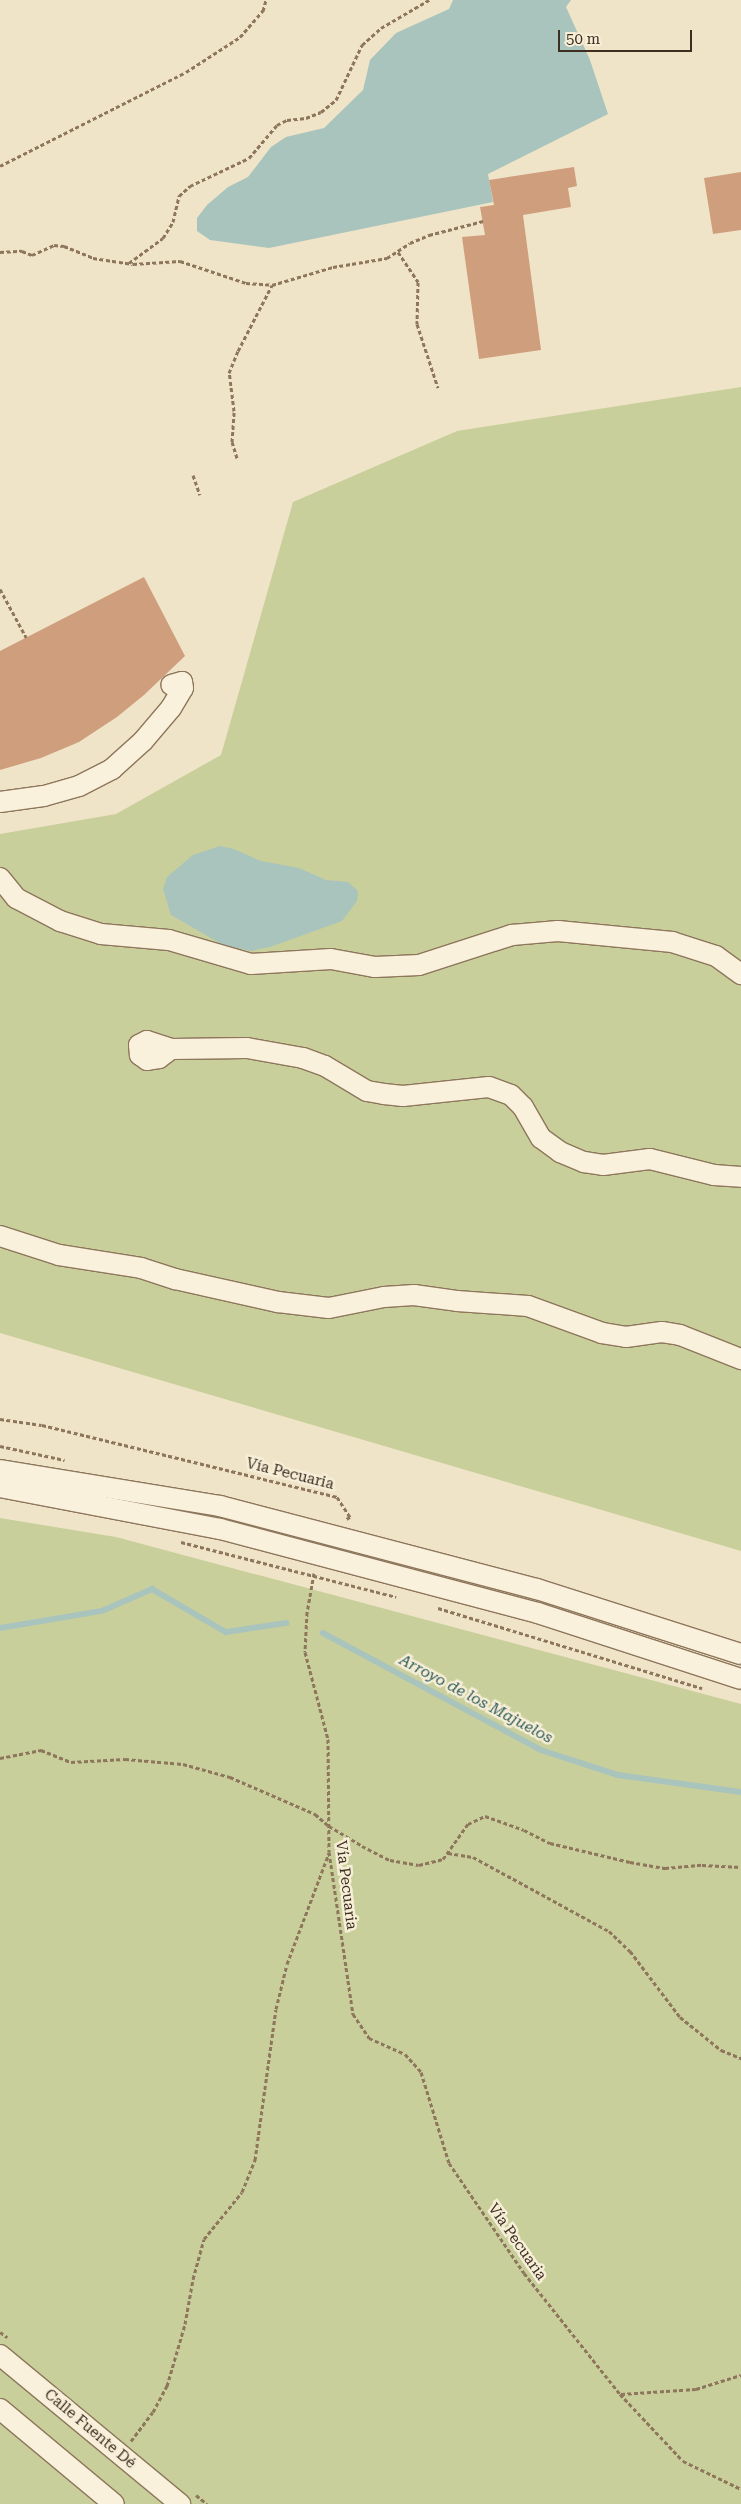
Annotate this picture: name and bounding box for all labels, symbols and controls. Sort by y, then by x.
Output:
scale bar [561,20,695,52]
text: 50 m [566,30,600,48]
street label: Vía Pecuaria [244,1454,336,1494]
water label: Arroyo de los Majuelos [396,1650,556,1748]
street label: Vía Pecuaria [332,1839,360,1931]
street label: Vía Pecuaria [484,2200,550,2284]
street label: Calle Fuente Dé [41,2386,139,2472]

